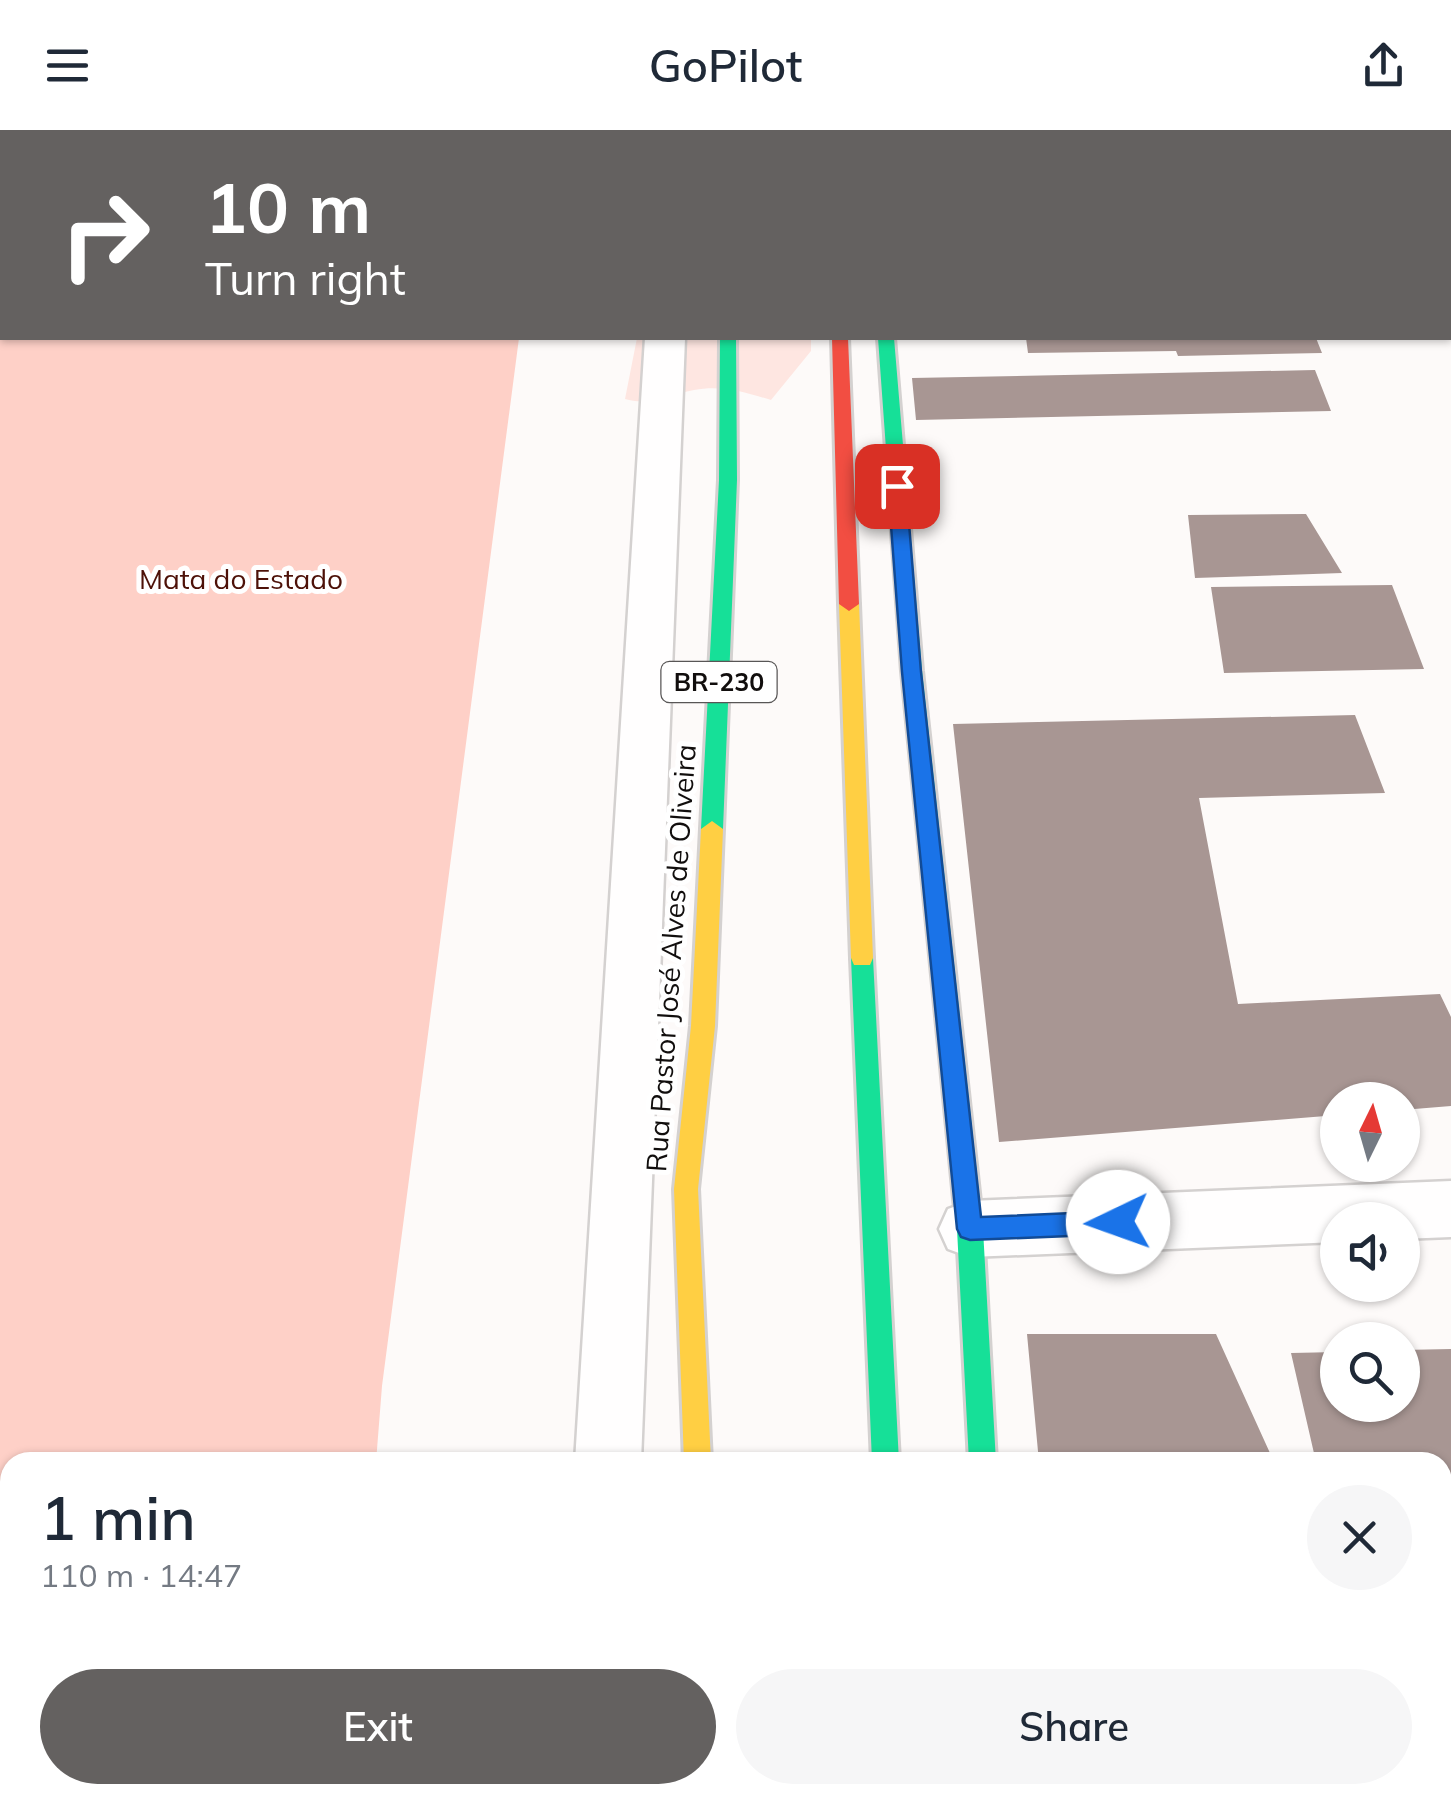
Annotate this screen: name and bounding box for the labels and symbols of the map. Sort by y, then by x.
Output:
pin [855,444,940,529]
park label: Mata do Estado [139,561,343,596]
road number: BR-230 [662,662,776,702]
street label: Rua Pastor José Alves de Oliveira [638,743,703,1173]
north arrow [1320,1082,1420,1182]
position arrow [1066,1170,1170,1274]

